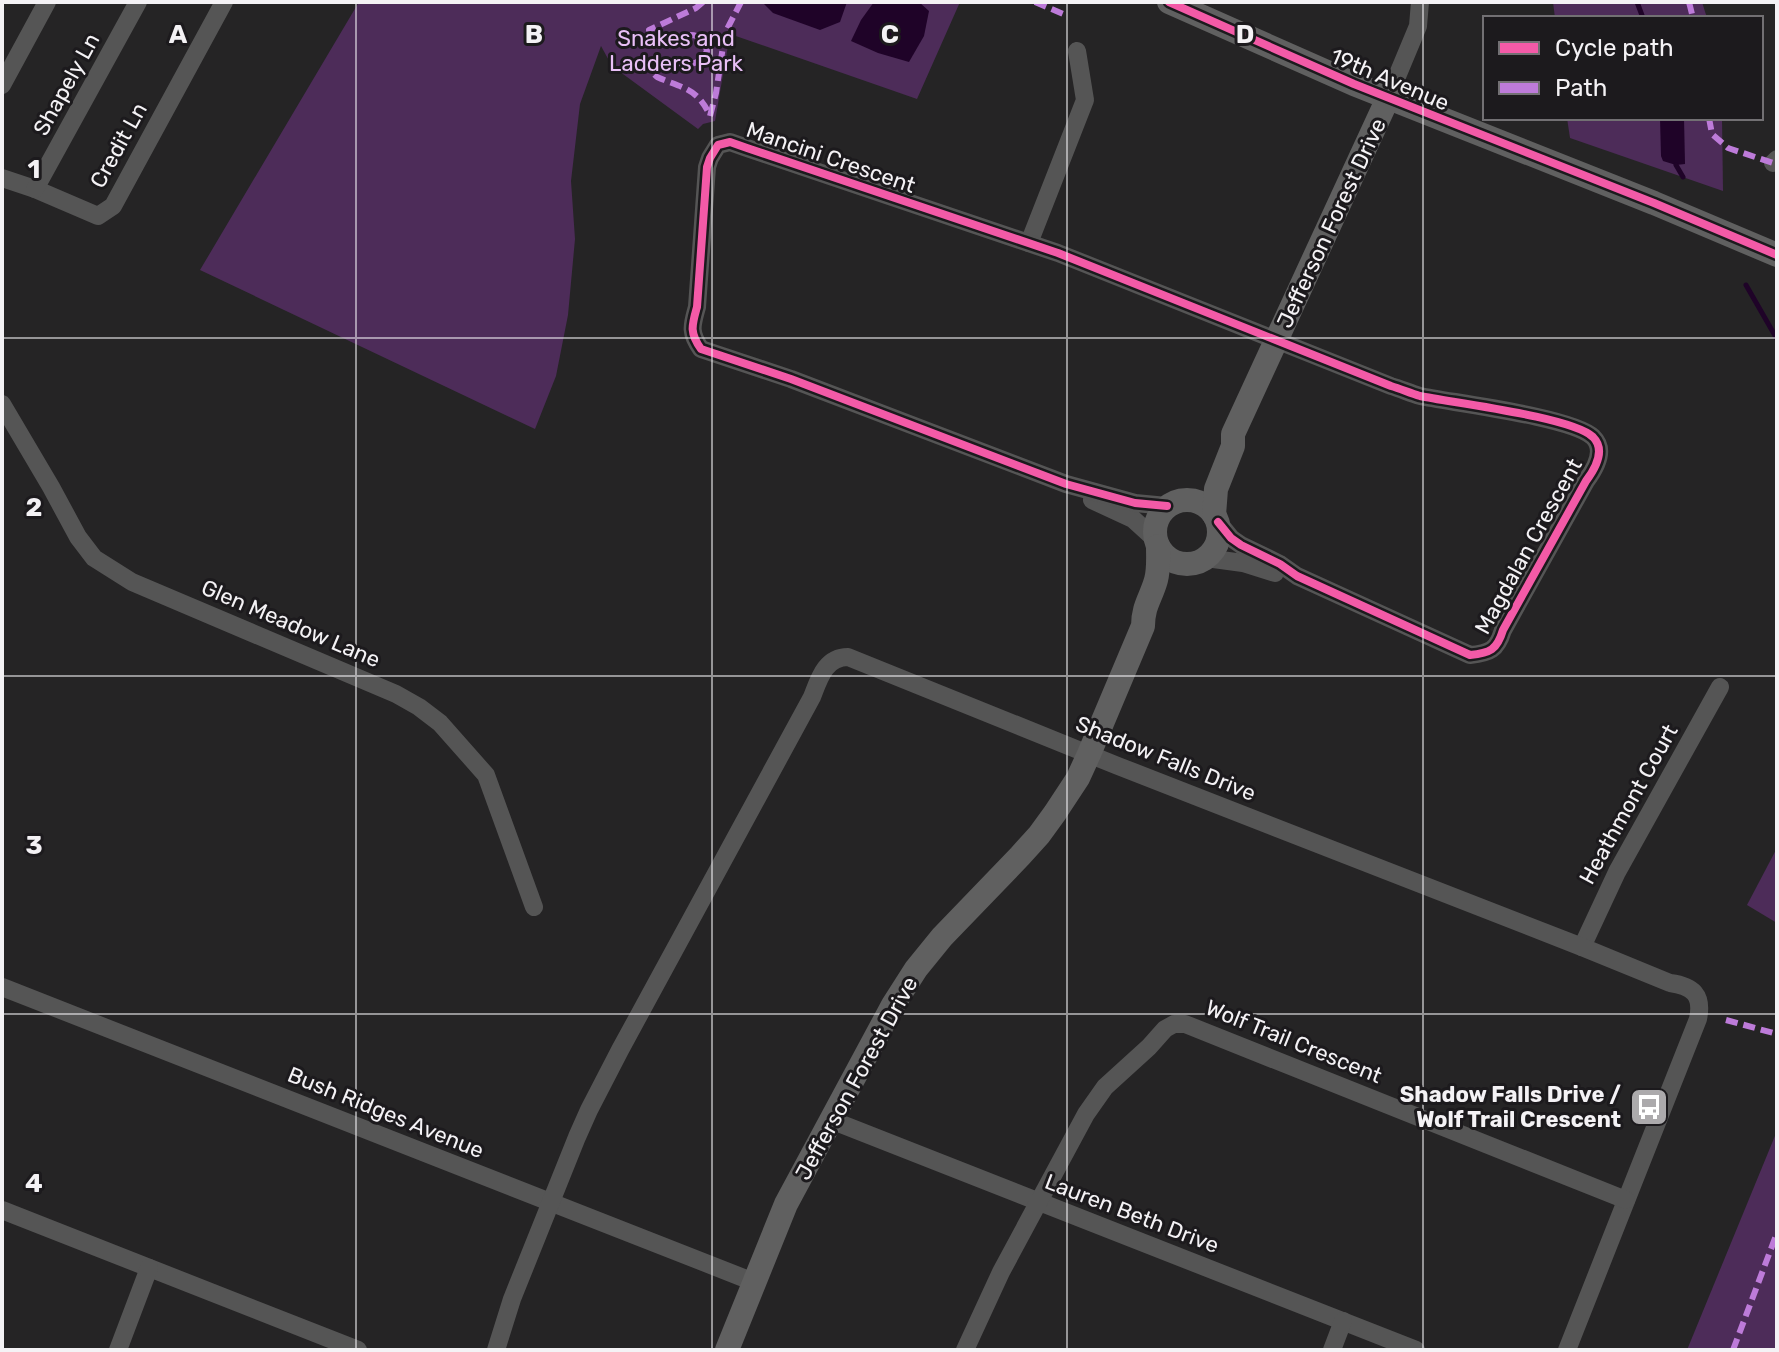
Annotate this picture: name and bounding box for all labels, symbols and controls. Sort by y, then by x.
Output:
legend [1483,16,1763,120]
text: A [169,19,188,50]
text: B [525,19,543,50]
text: C [881,19,899,50]
text: D [1236,19,1254,50]
park label: Snakes and Ladders Park [609,25,744,77]
street label: Shapely Ln [27,28,106,140]
text: Cycle path [1555,34,1674,62]
street label: 19th Avenue [1326,42,1453,117]
text: Path [1555,74,1607,102]
street label: Credit Ln [84,98,153,193]
street label: Jefferson Forest Drive [1271,114,1392,332]
street label: Mancini Crescent [743,116,919,199]
text: 1 [28,154,40,185]
street label: Magdalan Crescent [1469,453,1588,639]
text: 2 [26,492,42,523]
street label: Glen Meadow Lane [197,574,384,673]
street label: Shadow Falls Drive [1072,710,1260,807]
street label: Heathmont Court [1573,719,1684,889]
text: 3 [25,830,43,861]
street label: Jefferson Forest Drive [789,972,924,1185]
street label: Wolf Trail Crescent [1202,994,1386,1089]
street label: Bush Ridges Avenue [284,1061,488,1164]
place label: Shadow Falls Drive / Wolf Trail Crescent [1400,1081,1621,1133]
bus stop icon: Shadow Falls Drive / Wolf Trail Crescent [1628,1086,1670,1128]
text: 4 [25,1168,43,1199]
street label: Lauren Beth Drive [1041,1168,1223,1259]

